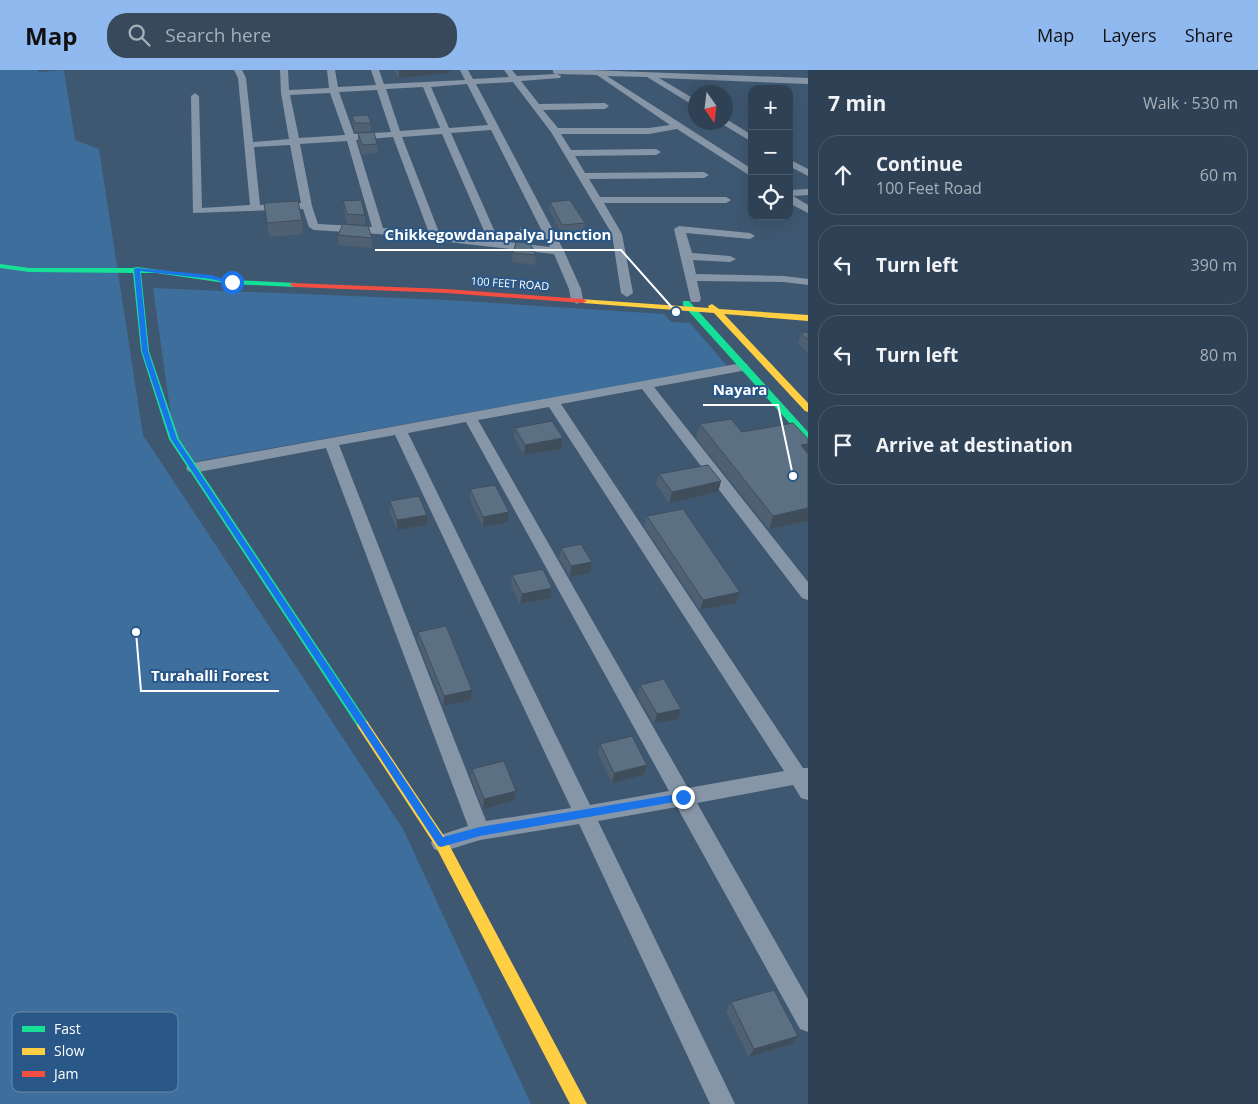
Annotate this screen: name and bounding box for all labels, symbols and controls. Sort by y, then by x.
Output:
search box [107,13,457,58]
text: Map [25,19,77,52]
icon: search [125,21,153,49]
text: Search here [165,22,271,48]
text: Map [1037,23,1074,47]
text: Layers [1102,23,1157,47]
text: Share [1185,23,1233,47]
north arrow [688,85,733,130]
map controls [748,85,793,220]
button: + [748,85,793,130]
text: 7 min [828,89,886,117]
text: Walk · 530 m [1143,92,1238,114]
button: − [748,130,793,175]
text: Continue [876,151,963,177]
icon: ahead [829,161,857,189]
text: 60 m [1200,164,1237,186]
button: locate [748,175,793,220]
text: 100 Feet Road [876,177,982,199]
callout: Chikkegowdanapalya Junction [375,220,621,250]
text: Chikkegowdanapalya Junction [385,224,611,244]
icon: left [829,251,857,279]
text: Turn left [876,252,958,278]
text: 390 m [1191,254,1237,276]
route start [221,271,244,294]
street label: 100 FEET ROAD [470,273,550,293]
icon: left [829,341,857,369]
text: Turn left [876,342,958,368]
text: 80 m [1200,344,1237,366]
callout: Nayara [703,375,778,405]
text: Nayara [713,379,767,399]
icon: arrive [829,431,857,459]
text: Arrive at destination [876,432,1073,458]
callout: Turahalli Forest [141,661,279,691]
text: Turahalli Forest [151,665,270,685]
route end [672,786,695,809]
legend [12,1012,178,1092]
text: Fast [54,1019,81,1038]
text: Slow [54,1041,85,1060]
text: Jam [52,1064,79,1083]

